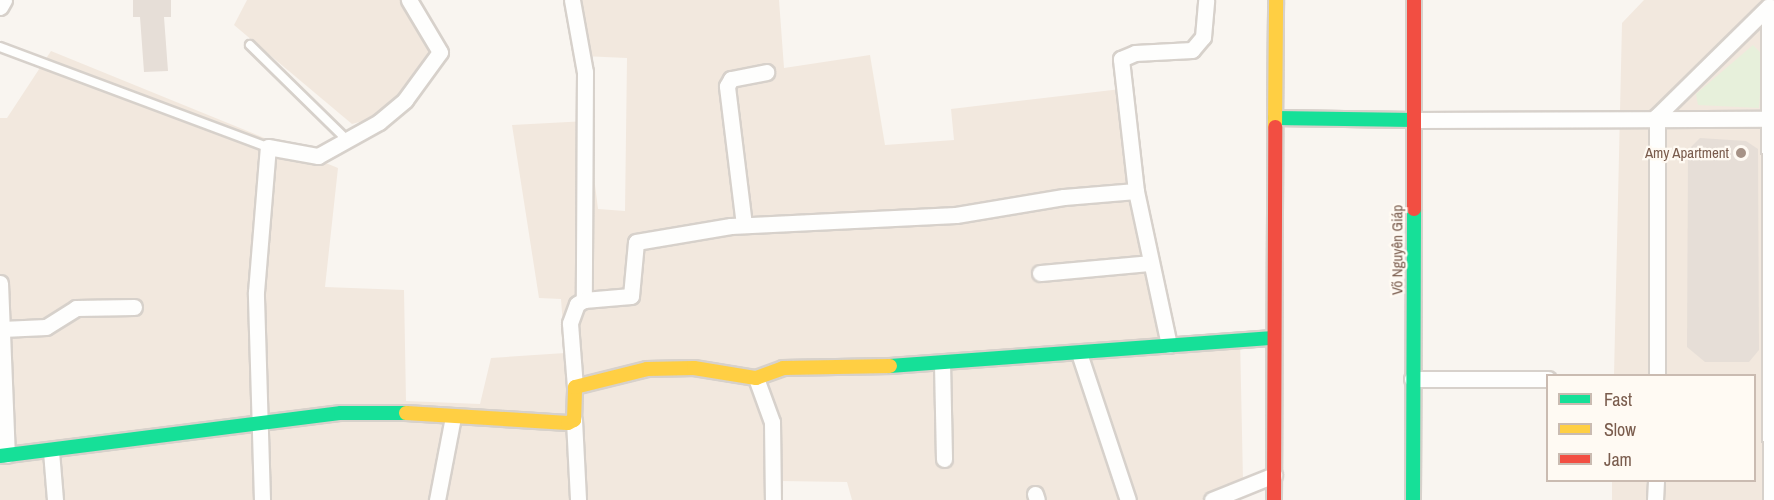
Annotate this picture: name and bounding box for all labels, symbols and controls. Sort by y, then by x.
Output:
place label: Amy Apartment [1644,144,1729,162]
marker: Amy Apartment [1734,146,1748,160]
street label: Võ Nguyên Giáp [1388,205,1406,295]
legend [1546,374,1756,482]
text: Fast [1604,387,1632,412]
text: Slow [1604,417,1636,442]
text: Jam [1604,447,1632,472]

